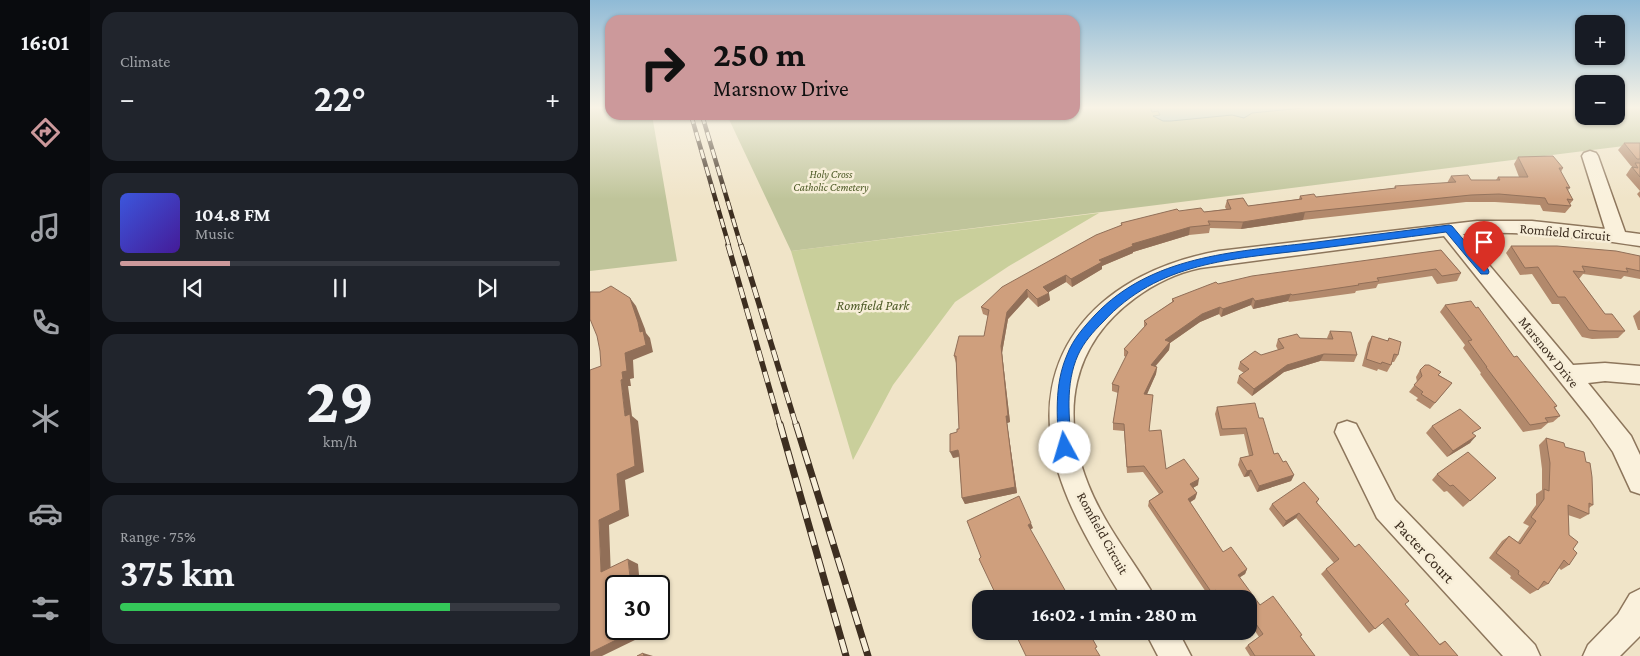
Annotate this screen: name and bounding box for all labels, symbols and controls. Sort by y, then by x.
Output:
map controls [1575,15,1625,125]
button: + [1575,15,1625,65]
text: 16:01 [21,30,69,55]
icon: right [630,35,695,100]
text: 250 m [713,35,806,74]
text: Climate [120,53,170,70]
button: − [1575,75,1625,125]
text: Marsnow Drive [713,76,849,101]
text: 22° [314,77,366,119]
text: − [120,83,135,114]
text: + [545,83,560,114]
icon: directions [28,115,63,150]
park label: Holy Cross Catholic Cemetery [793,168,869,194]
text: 104.8 FM [195,204,270,225]
icon: music [28,210,63,245]
street label: Romfield Circuit [1519,220,1611,244]
pin [1463,221,1505,272]
text: Music [195,225,234,242]
icon: arrive [1470,228,1498,256]
icon: previous [179,274,207,302]
icon: pause [326,274,354,302]
icon: next [473,274,501,302]
park label: Romfield Park [837,297,910,313]
icon: phone [28,305,63,340]
street label: Marsnow Drive [1516,313,1582,391]
text: 29 [306,364,374,436]
icon: climate [28,401,63,436]
position arrow [1038,421,1090,473]
text: km/h [323,433,357,450]
street label: Romfield Circuit [1074,489,1132,577]
icon: car [28,496,63,531]
street label: Pacter Court [1391,516,1458,587]
text: Range · 75% [120,528,196,545]
text: 375 km [120,552,235,594]
speed limit sign: 30 [605,575,670,640]
icon: filters [28,591,63,626]
text: 16:02 · 1 min · 280 m [1032,604,1197,625]

